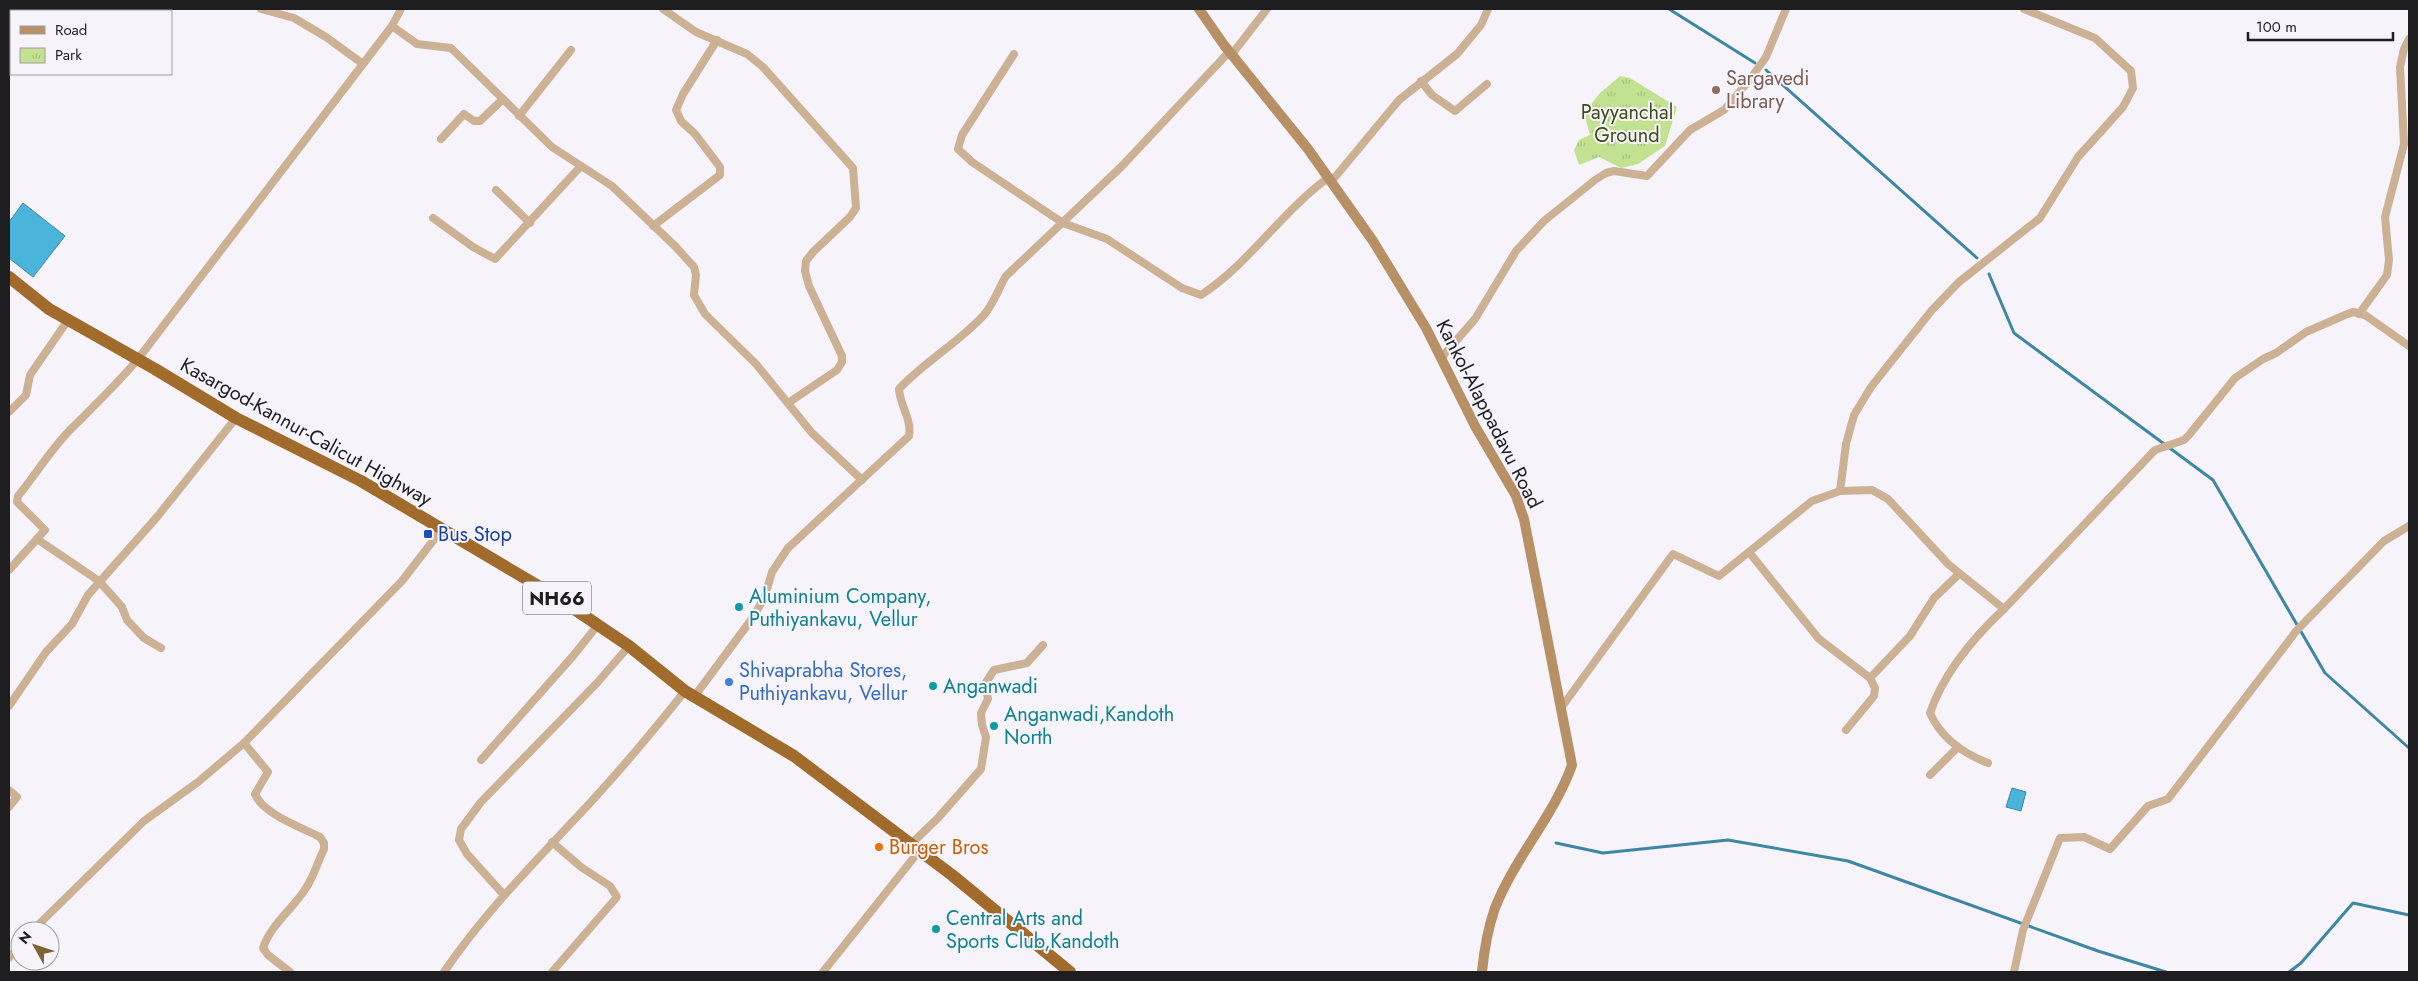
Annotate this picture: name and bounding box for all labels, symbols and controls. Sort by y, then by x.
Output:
legend [10,10,172,75]
scale bar [2248,10,2393,42]
text: 100 m [2256,16,2297,38]
text: Road [55,19,87,41]
text: Park [55,44,82,66]
place label: Sargavedi Library [1726,64,1809,116]
marker: Sargavedi Library [1710,84,1722,96]
park label: Payyanchal Ground [1581,98,1673,150]
street label: Kankol-Alappadavu Road [1429,314,1549,514]
street label: Kasargod-Kannur-Calicut Highway [175,351,437,514]
place label: Bus Stop [438,520,512,549]
marker: Bus Stop [422,528,434,540]
road number: NH66 [523,582,591,614]
place label: Aluminium Company, Puthiyankavu, Vellur [749,582,931,634]
marker: Aluminium Company, Puthiyankavu, Vellur [733,601,745,613]
place label: Shivaprabha Stores, Puthiyankavu, Vellur [739,656,908,708]
place label: Anganwadi [943,672,1038,701]
marker: Shivaprabha Stores, Puthiyankavu, Vellur [723,676,735,688]
marker: Anganwadi [927,680,939,692]
place label: Anganwadi,Kandoth North [1004,700,1174,752]
marker: Anganwadi,Kandoth North [988,720,1000,732]
place label: Burger Bros [889,833,988,862]
marker: Burger Bros [873,841,885,853]
place label: Central Arts and Sports Club,Kandoth [946,904,1119,956]
north arrow [10,921,60,971]
marker: Central Arts and Sports Club,Kandoth [930,923,942,935]
text: N [14,927,36,948]

